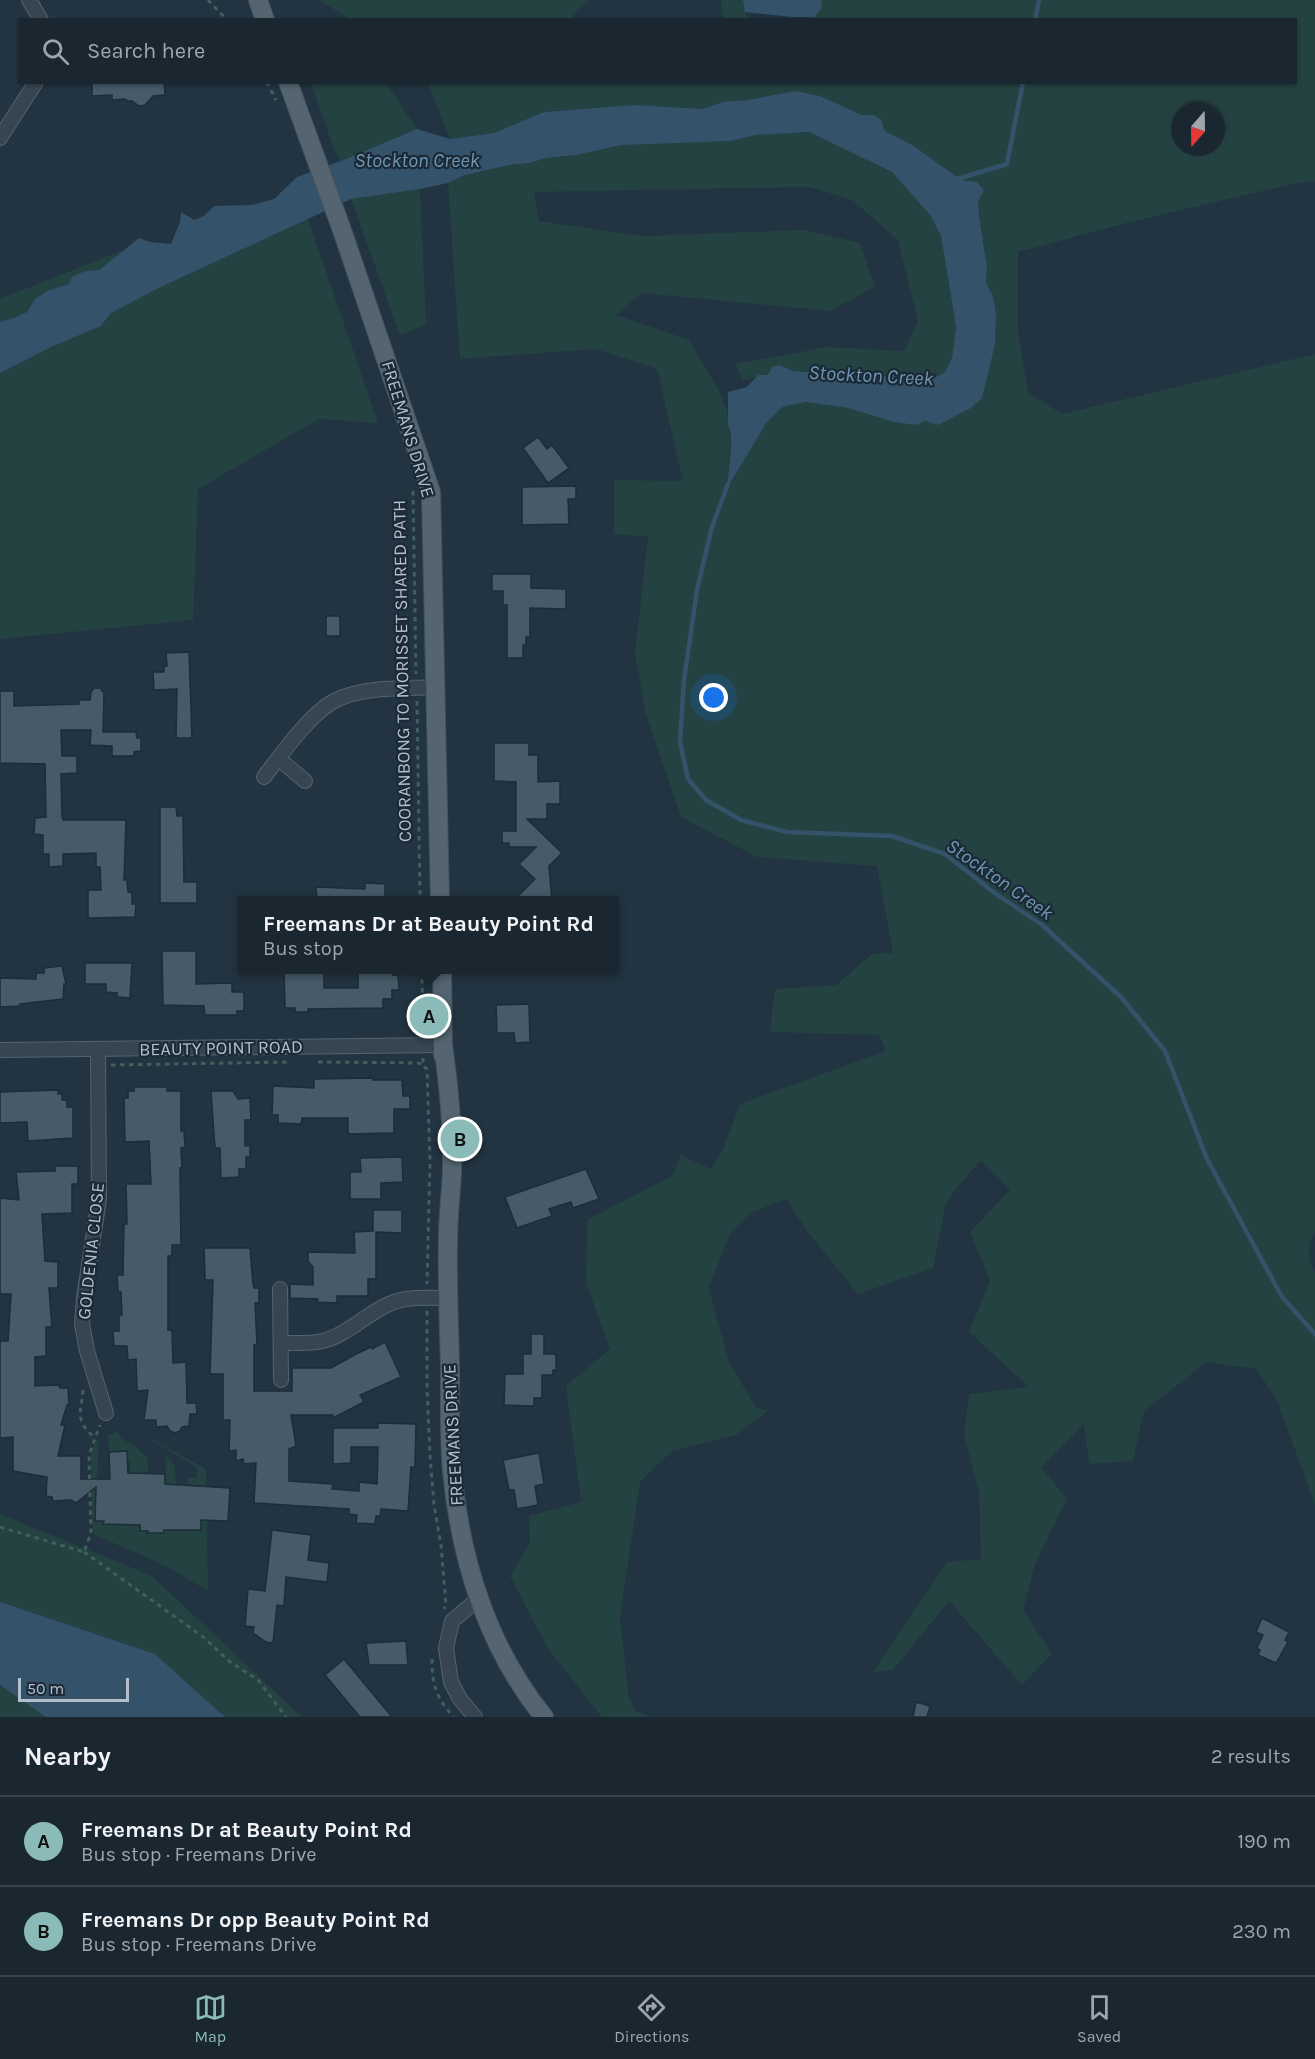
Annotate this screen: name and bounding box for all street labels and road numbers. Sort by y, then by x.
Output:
street label: FREEMANS DRIVE [377,358,439,500]
street label: COORANBONG TO MORISSET SHARED PATH [388,500,416,842]
street label: BEAUTY POINT ROAD [139,1036,303,1060]
street label: GOLDENIA CLOSE [73,1181,109,1321]
street label: FREEMANS DRIVE [438,1364,468,1506]

